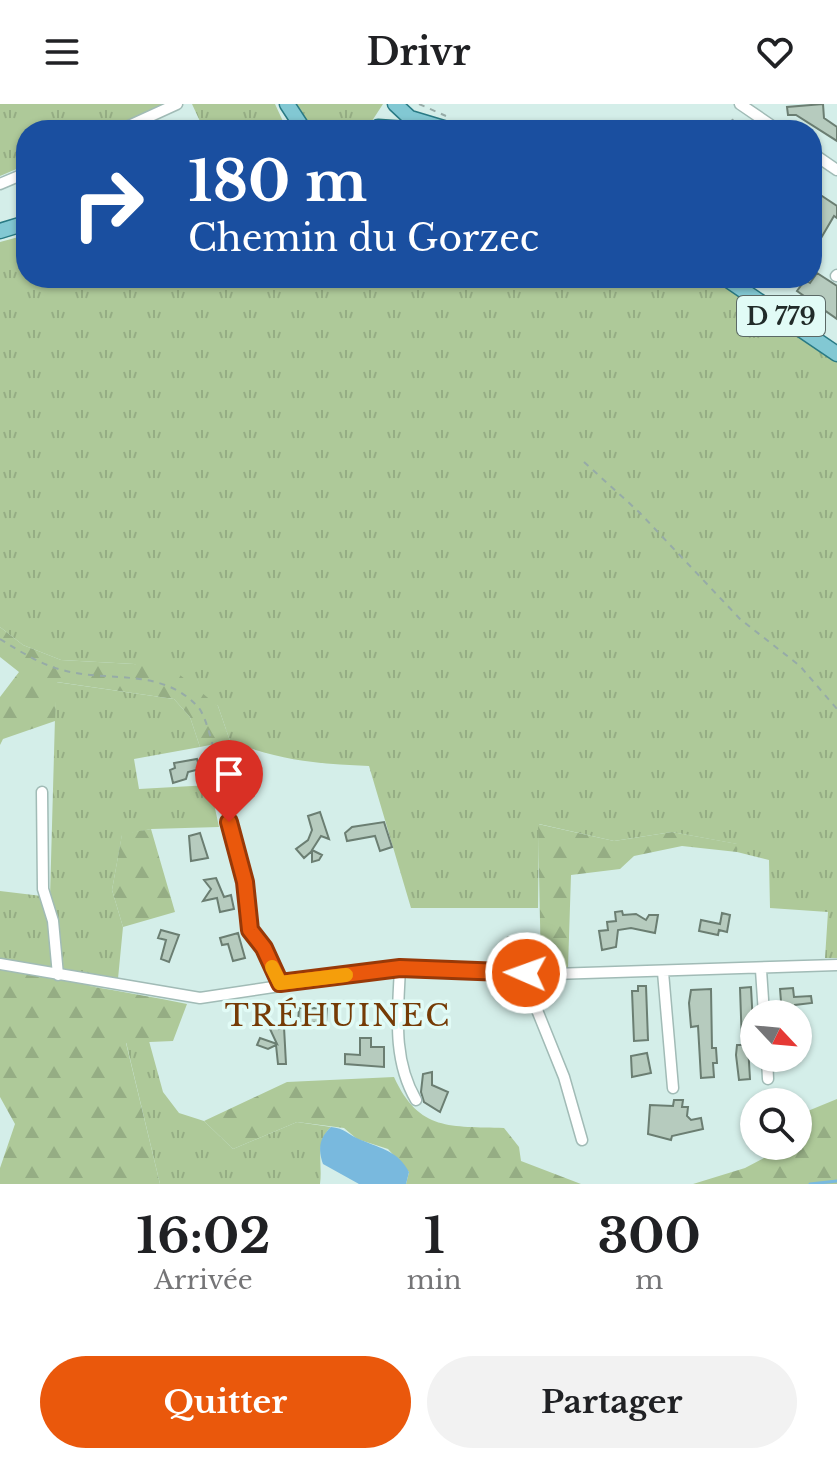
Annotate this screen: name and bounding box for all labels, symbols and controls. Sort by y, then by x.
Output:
icon: menu [40,30,84,74]
text: Drivr [366,30,471,75]
icon: heart [753,30,797,74]
text: 180 m [188,147,367,216]
icon: right [56,152,160,256]
text: Chemin du Gorzec [188,216,539,261]
road number: D 779 [737,296,825,336]
pin [195,740,263,822]
icon: arrive [207,752,251,796]
position arrow [484,931,568,1015]
district label: TRÉHUINEC [225,997,451,1034]
north arrow [740,1000,812,1072]
map controls [740,1000,812,1160]
button: search [740,1088,812,1160]
text: 16:02 [136,1206,271,1266]
text: 1 [424,1206,445,1266]
text: 300 [598,1206,701,1266]
text: Arrivée [154,1264,253,1296]
text: min [407,1264,462,1296]
text: m [635,1264,663,1296]
button: Quitter [40,1356,411,1448]
button: Partager [427,1356,797,1448]

